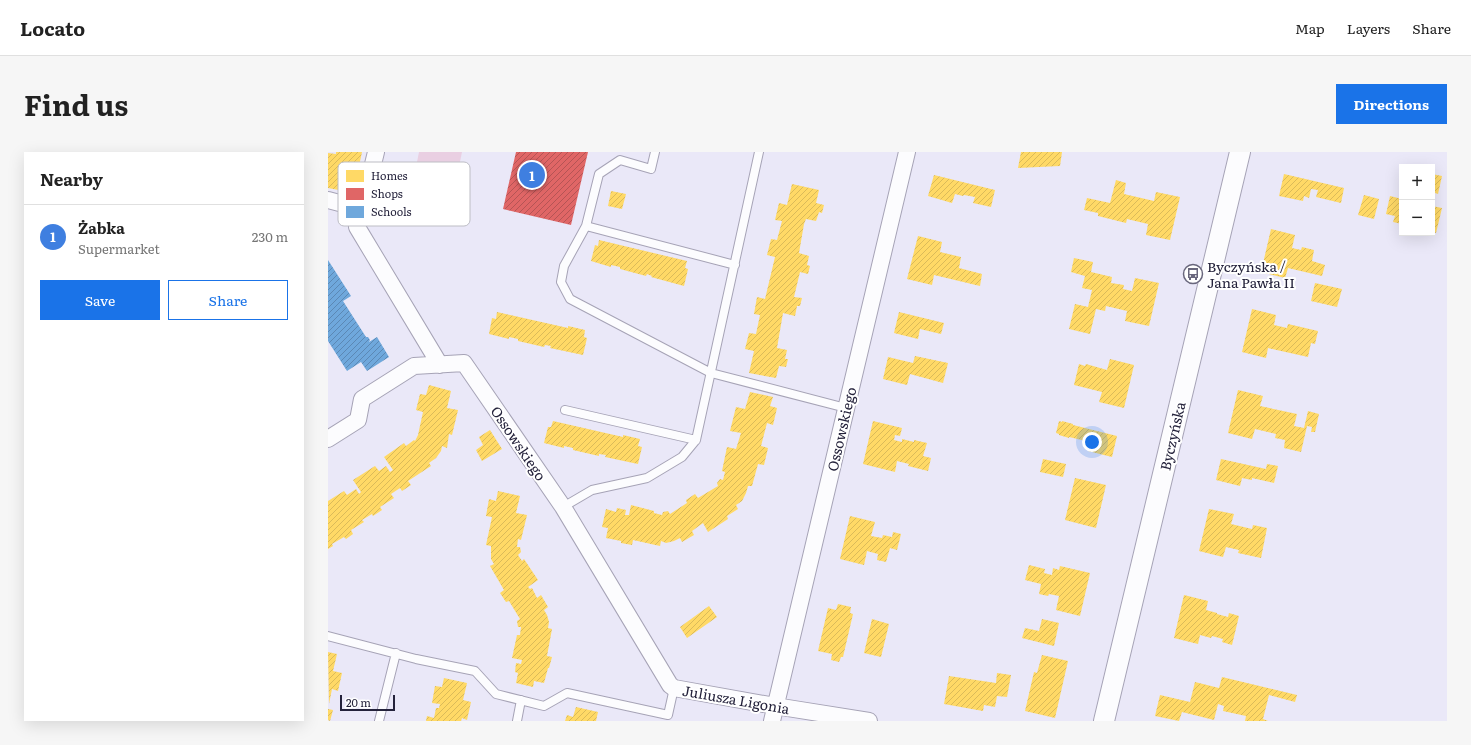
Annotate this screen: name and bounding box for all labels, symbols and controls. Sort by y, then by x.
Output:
text: Locato [20,14,85,42]
text: Map [1295,18,1325,38]
text: Layers [1347,18,1390,38]
text: Share [1412,18,1451,38]
text: Find us [24,83,128,125]
button: Directions [1336,84,1447,124]
pin: 1 [519,160,545,190]
legend [338,162,470,226]
map controls [1399,164,1435,236]
button: + [1399,164,1435,200]
text: Nearby [40,166,103,191]
text: Homes [371,167,408,183]
text: Shops [371,185,403,201]
button: − [1399,200,1435,236]
text: Schools [371,203,412,219]
text: Żabka [78,216,125,239]
text: 1 [50,227,56,246]
text: 230 m [252,227,288,246]
text: Supermarket [78,239,160,258]
place label: Byczyńska / Jana Pawła II [1207,256,1295,292]
bus stop icon: Byczyńska / Jana Pawła II [1182,263,1204,285]
button: Save [40,280,160,320]
button: Share [168,280,288,320]
street label: Ossowskiego [822,385,860,473]
street label: Byczyńska [1154,399,1190,472]
street label: Ossowskiego [487,402,551,484]
your location [1082,432,1102,452]
street label: Juliusza Ligonia [681,680,792,718]
scale bar [340,693,395,712]
text: 20 m [346,694,371,710]

